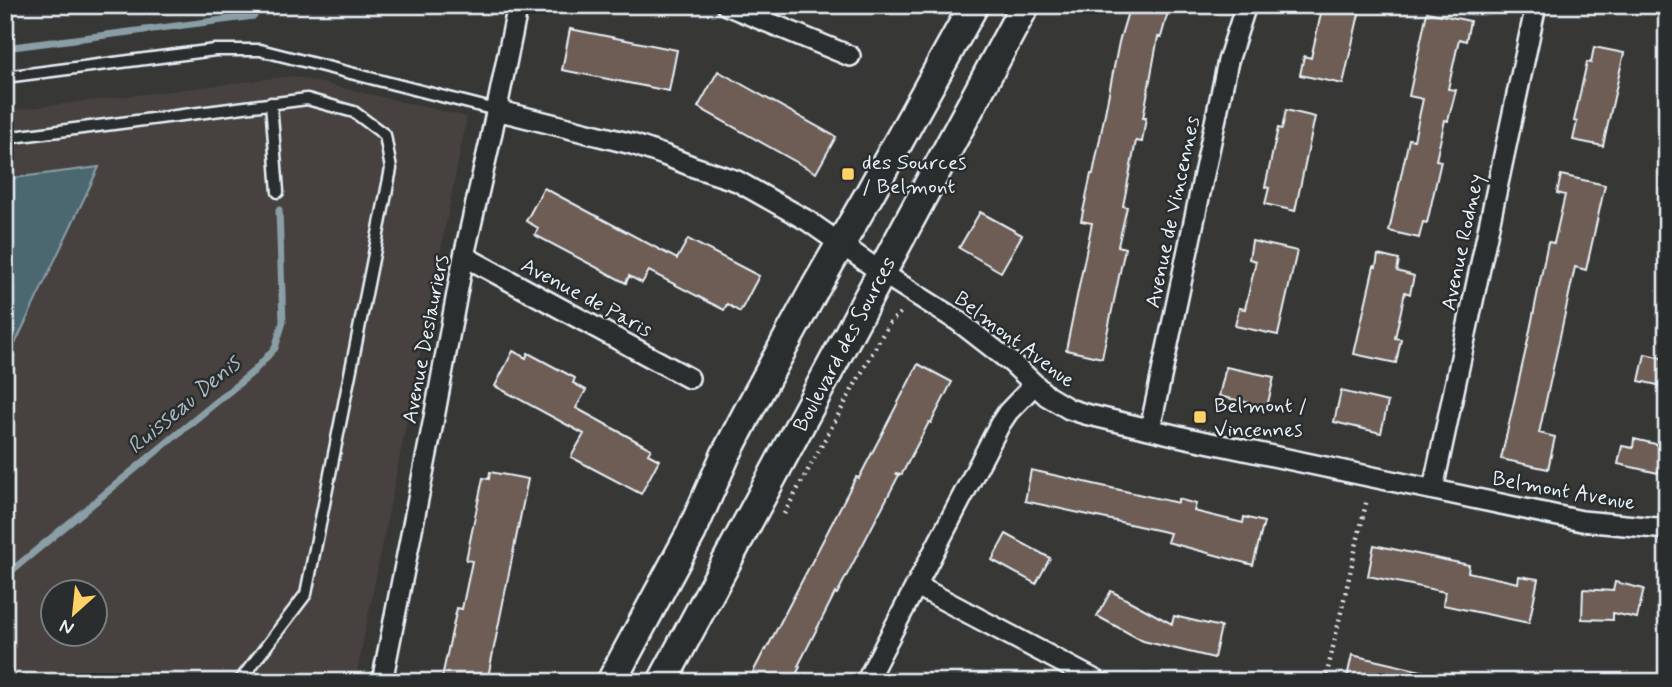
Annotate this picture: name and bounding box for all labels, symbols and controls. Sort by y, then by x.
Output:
street label: Avenue de Vincennes [1139,114,1207,311]
place label: des Sources / Belmont [862,149,967,201]
marker: des Sources / Belmont [840,166,856,182]
street label: Avenue Rodney [1435,171,1491,313]
street label: Avenue Deslauriers [396,252,456,426]
street label: Avenue de Paris [516,252,657,344]
street label: Boulevard des Sources [787,252,903,437]
street label: Belmont Avenue [948,285,1081,395]
water label: Ruisseau Denis [121,348,249,462]
place label: Belmont / Vincennes [1214,392,1307,444]
marker: Belmont / Vincennes [1192,409,1208,425]
street label: Belmont Avenue [1490,465,1638,517]
north arrow [38,578,108,648]
text: N [56,613,78,641]

